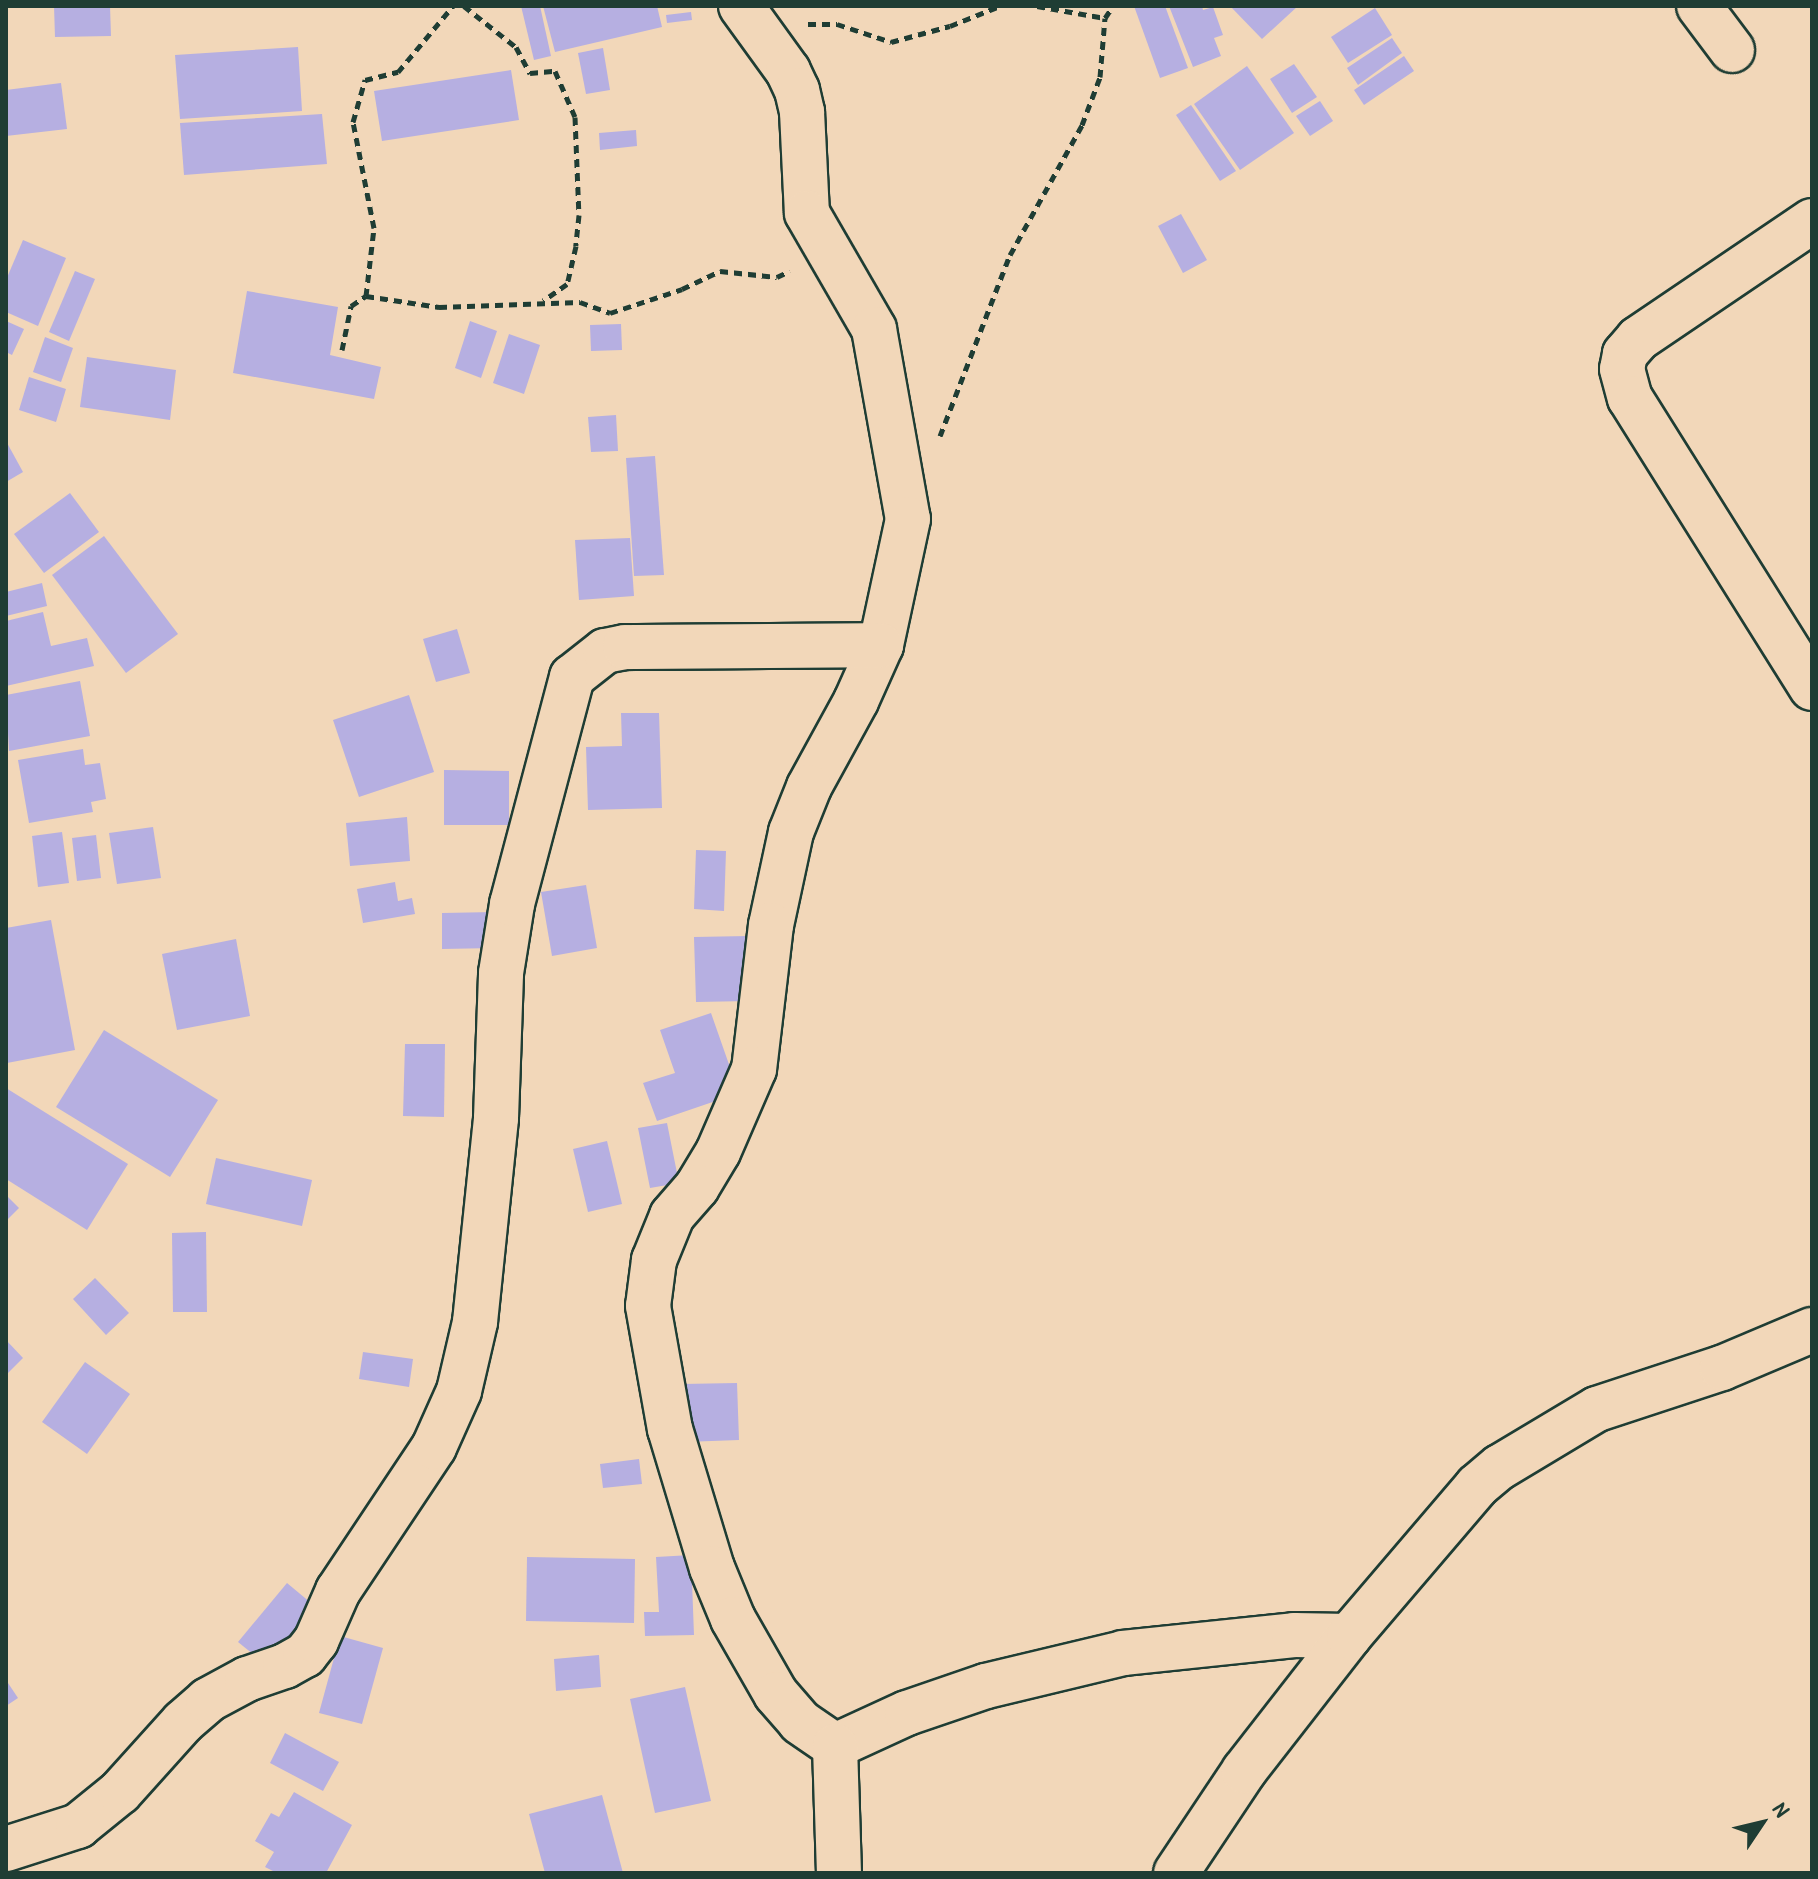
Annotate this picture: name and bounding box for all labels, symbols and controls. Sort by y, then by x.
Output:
north arrow [1722,1783,1802,1863]
text: N [1766,1796,1797,1823]

